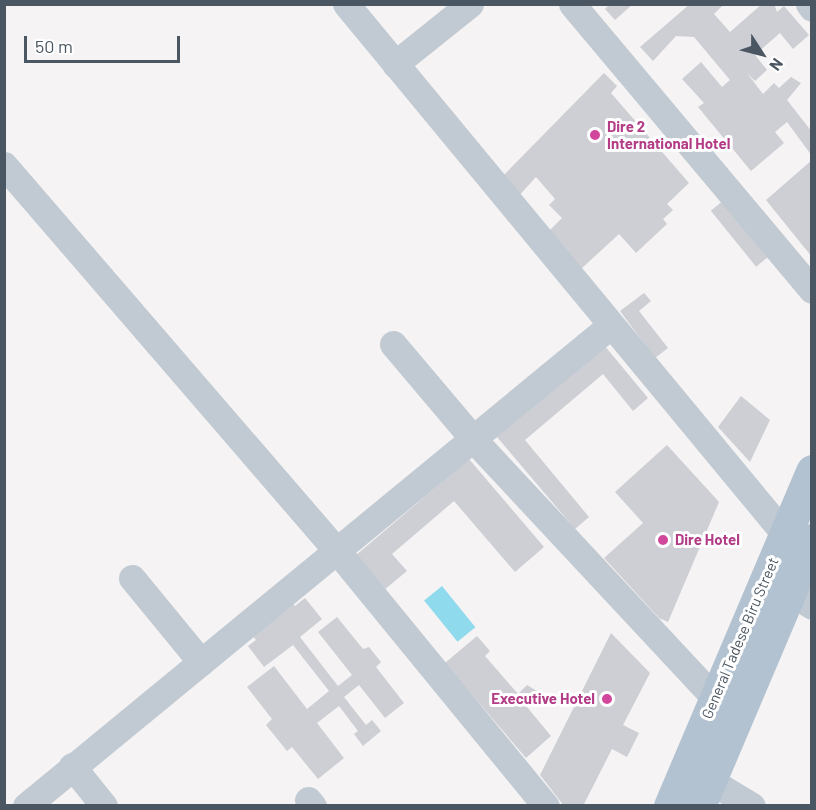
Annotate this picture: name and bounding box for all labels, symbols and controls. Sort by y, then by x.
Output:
scale bar [27,24,183,62]
north arrow [732,24,792,84]
text: 50 m [35,35,73,57]
text: N [766,55,788,75]
place label: Dire 2 International Hotel [607,117,730,152]
marker: Dire 2 International Hotel [588,128,602,142]
place label: Dire Hotel [675,531,740,549]
marker: Dire Hotel [656,533,670,547]
street label: General Tadese Biru Street [698,555,782,721]
place label: Executive Hotel [491,690,595,708]
marker: Executive Hotel [600,692,614,706]

